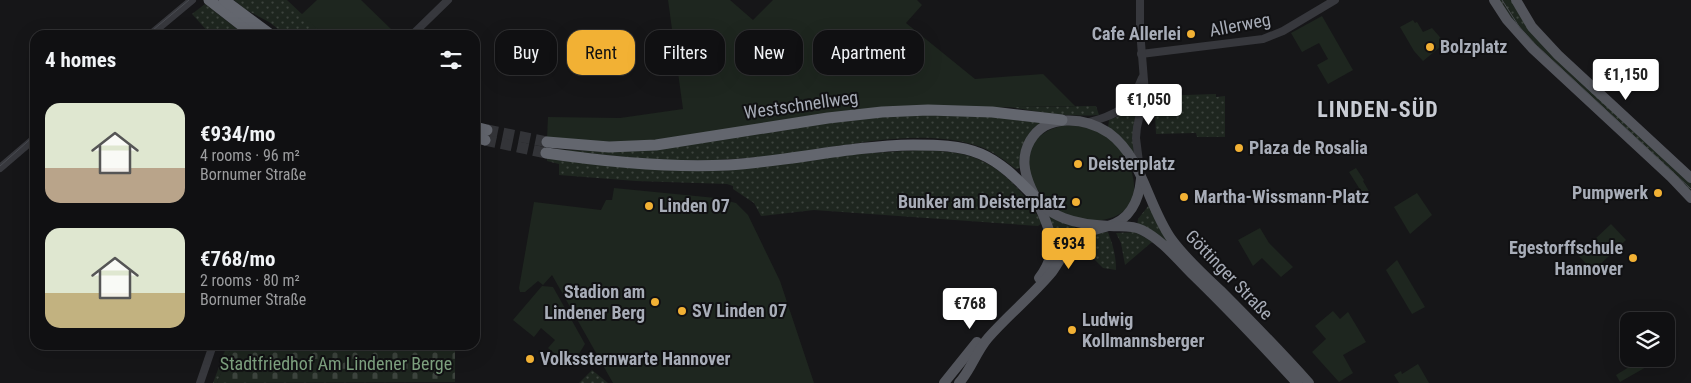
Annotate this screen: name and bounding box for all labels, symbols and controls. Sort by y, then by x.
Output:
street label: Allerweg [1208,8,1272,41]
place label: Cafe Allerlei [1092,23,1181,44]
marker: Cafe Allerlei [1185,28,1197,40]
chip: Buy [495,30,557,75]
chip: Rent [567,30,635,75]
chip: Filters [645,30,725,75]
chip: New [735,30,803,75]
chip: Apartment [813,30,924,75]
place label: Bolzplatz [1440,36,1507,57]
marker: Bolzplatz [1424,41,1436,53]
icon: filters [437,46,465,74]
text: 4 homes [45,48,116,72]
pin: €1,150 [1585,58,1667,101]
text: €1,150 [1604,65,1648,84]
pin: €1,050 [1108,84,1190,126]
street label: Westschnellweg [742,86,859,123]
text: €1,050 [1127,90,1171,109]
district label: LINDEN-SÜD [1317,97,1439,122]
text: €934/mo [200,122,275,146]
icon: home [85,123,145,183]
place label: Plaza de Rosalia [1249,137,1368,158]
marker: Plaza de Rosalia [1233,142,1245,154]
text: 4 rooms · 96 m² [200,146,300,165]
place label: Deisterplatz [1088,153,1175,174]
marker: Deisterplatz [1072,158,1084,170]
text: Bornumer Straße [200,165,306,184]
place label: Pumpwerk [1572,182,1648,203]
place label: Martha-Wissmann-Platz [1194,186,1369,207]
marker: Pumpwerk [1652,187,1664,199]
place label: Bunker am Deisterplatz [898,191,1066,212]
marker: Martha-Wissmann-Platz [1178,191,1190,203]
place label: Linden 07 [659,195,730,216]
marker: Bunker am Deisterplatz [1070,196,1082,208]
marker: Linden 07 [643,200,655,212]
street label: Göttinger Straße [1181,226,1277,324]
pin: €934 [1039,228,1099,270]
text: €934 [1053,234,1085,253]
place label: Egestorffschule Hannover [1509,237,1623,279]
text: €768/mo [200,247,275,271]
icon: home [85,248,145,308]
marker: Egestorffschule Hannover [1627,252,1639,264]
text: 2 rooms · 80 m² [200,271,300,290]
place label: Stadion am Lindener Berg [544,281,645,323]
pin: €768 [940,288,1000,330]
text: Bornumer Straße [200,290,306,309]
text: €768 [954,294,986,313]
marker: Stadion am Lindener Berg [649,296,661,308]
place label: SV Linden 07 [692,300,787,321]
marker: SV Linden 07 [676,305,688,317]
place label: Ludwig Kollmannsberger [1082,309,1204,351]
map controls [1620,312,1675,367]
button: layers [1620,312,1675,367]
marker: Ludwig Kollmannsberger [1066,324,1078,336]
place label: Volkssternwarte Hannover [540,348,731,369]
park label: Stadtfriedhof Am Lindener Berge [220,353,452,374]
marker: Volkssternwarte Hannover [524,353,536,365]

